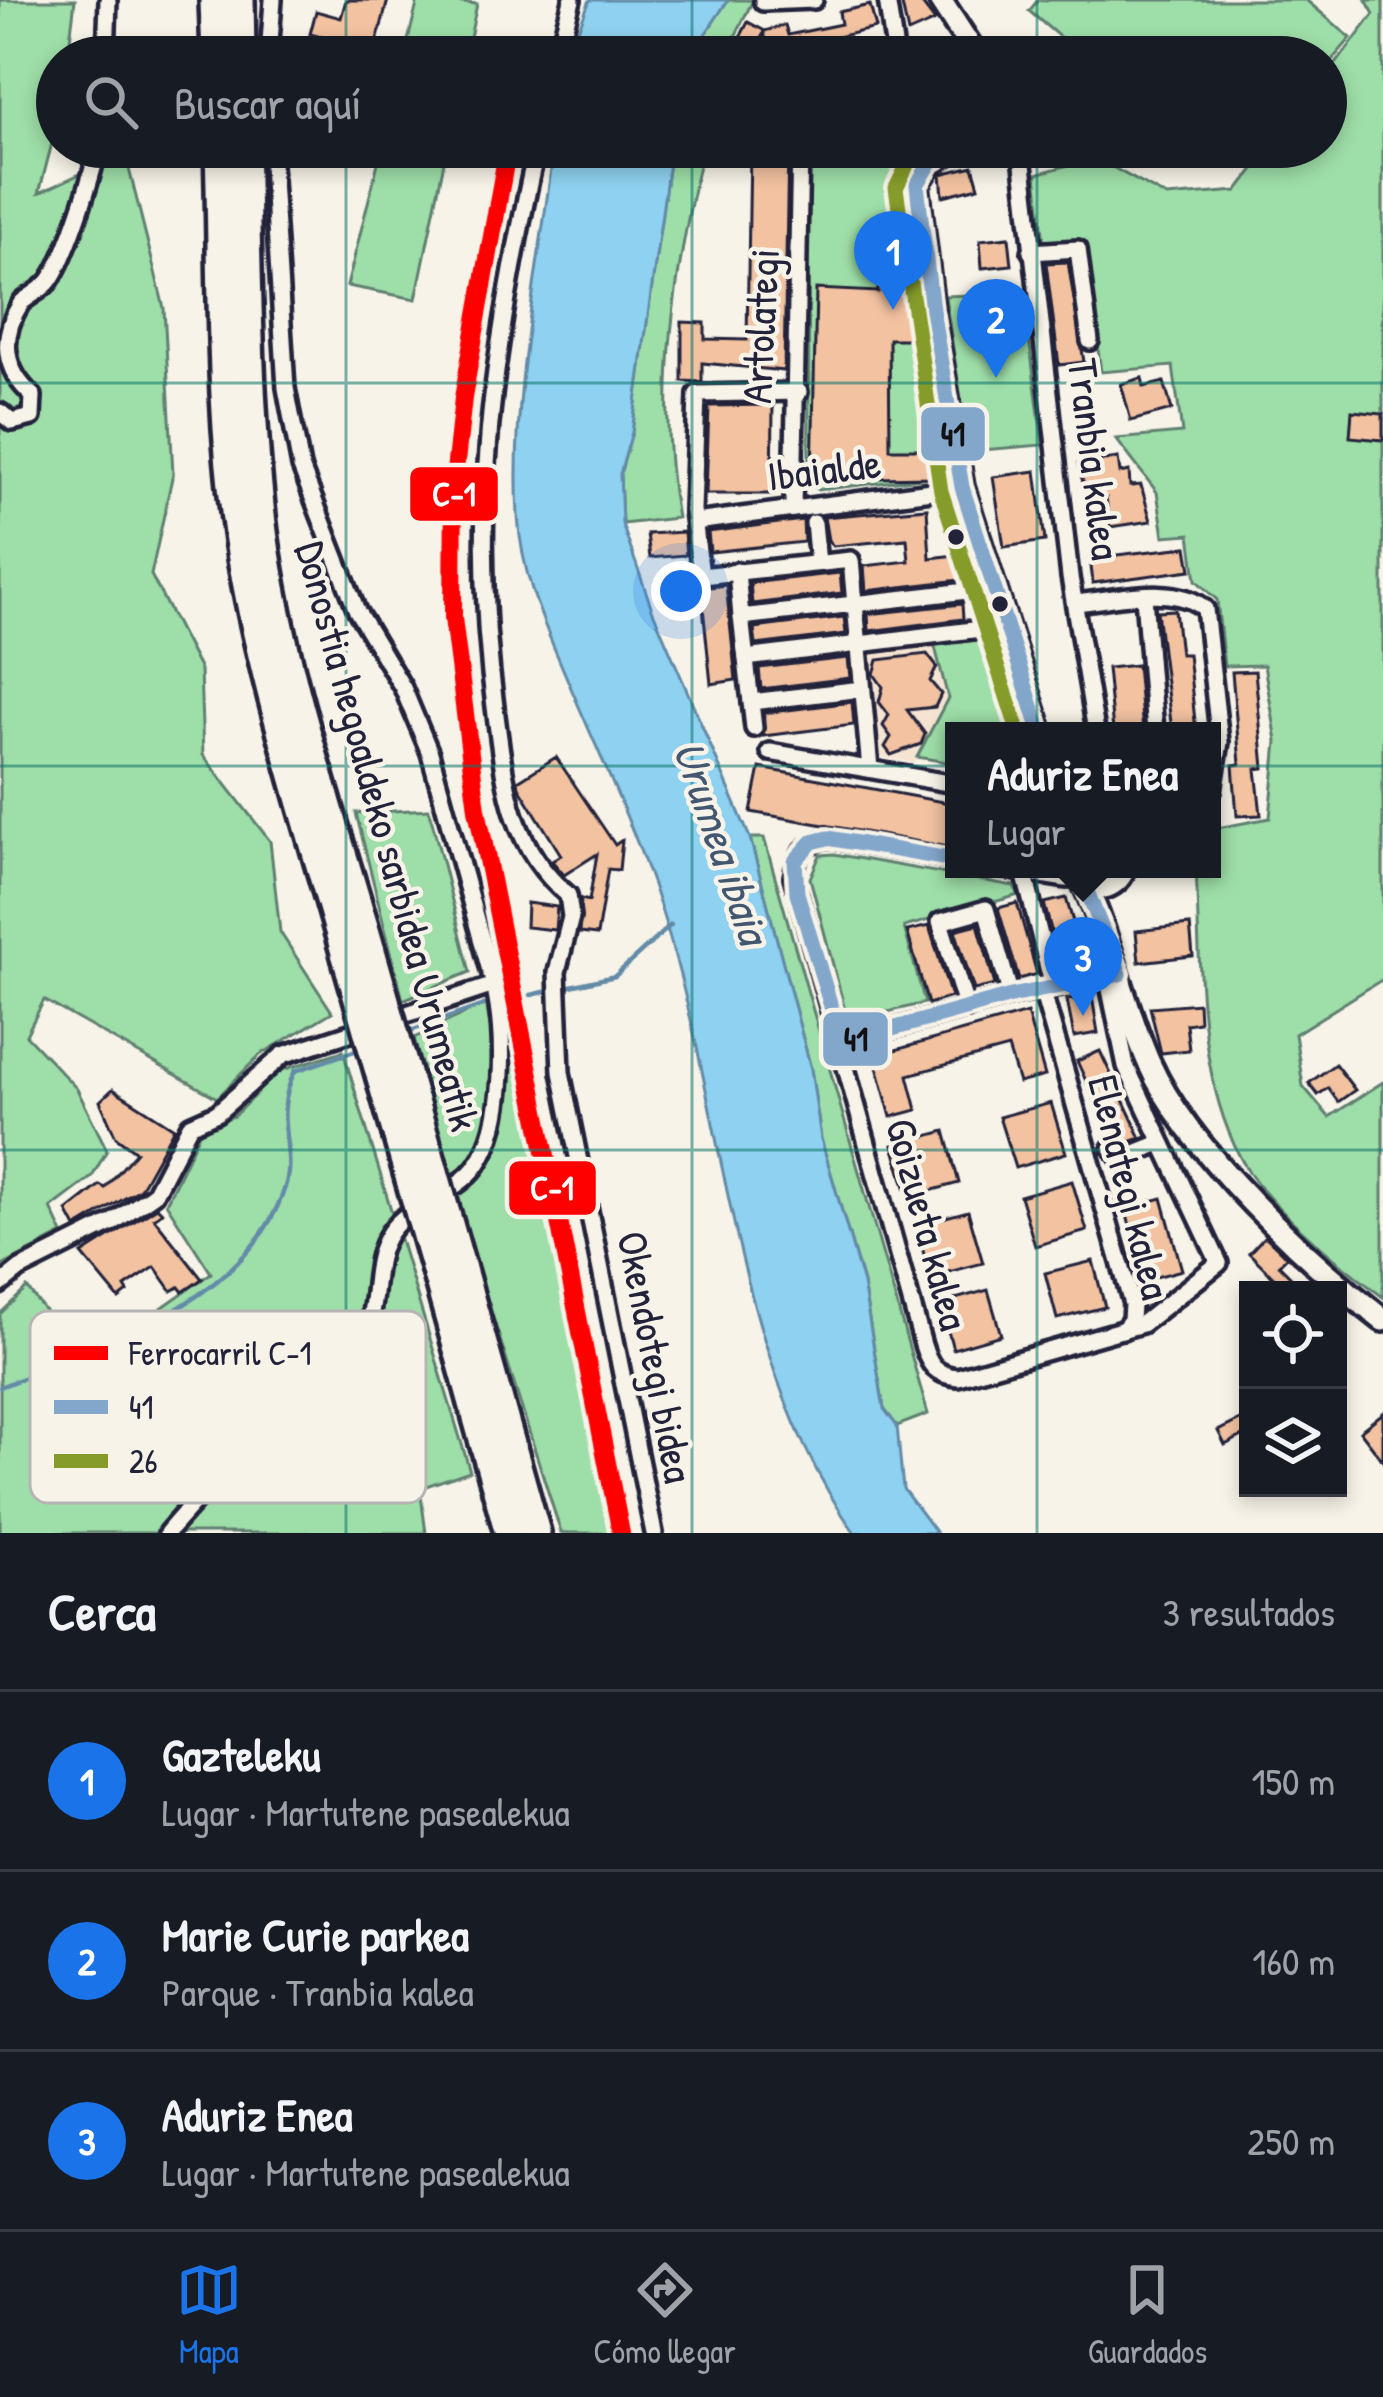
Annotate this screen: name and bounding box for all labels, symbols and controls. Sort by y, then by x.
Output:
search box [36,36,1347,168]
icon: search [78,69,144,135]
text: Buscar aquí [174,72,361,133]
pin: 1 [854,211,932,310]
street label: Artolategi [727,247,792,405]
pin: 2 [957,279,1035,378]
street label: Tranbia kalea [1055,355,1136,563]
line badge: 41 [919,405,987,463]
text: 41 [941,412,965,456]
street label: Ibaialde [764,433,884,504]
line badge: C-1 [408,465,500,523]
text: C-1 [432,472,476,516]
unlabelled marker [945,526,967,548]
street label: Donostia hegoaldeko sarbidea Urumeatik [282,535,495,1137]
your location [651,561,711,621]
unlabelled marker [989,593,1011,615]
popup [945,722,1221,878]
water label: Urumea ibaia [659,732,787,955]
text: Aduriz Enea [988,743,1178,804]
text: Lugar [988,804,1066,857]
pin: 3 [1044,917,1122,1016]
line badge: 41 [821,1010,890,1068]
text: 41 [844,1017,868,1061]
street label: Elenategi kalea [1075,1069,1186,1305]
street label: Goizueta kalea [873,1112,984,1336]
line badge: C-1 [507,1159,598,1217]
text: C-1 [530,1166,574,1210]
street label: Okendotegi bidea [604,1226,709,1487]
map controls [1239,1281,1347,1497]
button: locate [1239,1281,1347,1389]
legend [30,1311,426,1503]
text: Ferrocarril C-1 [128,1331,312,1375]
text: 41 [129,1385,153,1429]
button: layers [1239,1389,1347,1497]
text: 26 [129,1439,158,1483]
text: Cerca [48,1577,156,1646]
text: 3 resultados [1162,1585,1335,1638]
text: Gazteleku [162,1724,320,1785]
text: 1 [80,1754,94,1807]
text: 150 m [1251,1754,1335,1807]
text: Lugar · Martutene pasealekua [162,1785,570,1838]
text: Marie Curie parkea [162,1904,469,1965]
text: 2 [78,1934,96,1987]
text: 160 m [1252,1934,1335,1987]
text: Parque · Tranbia kalea [162,1965,474,2018]
text: Aduriz Enea [162,2084,352,2145]
text: 3 [78,2114,96,2167]
text: 250 m [1247,2114,1335,2167]
text: Lugar · Martutene pasealekua [162,2145,570,2198]
tab: Mapa [176,2257,242,2373]
tab: Cómo llegar [594,2257,736,2373]
tab: Guardados [1088,2257,1207,2373]

